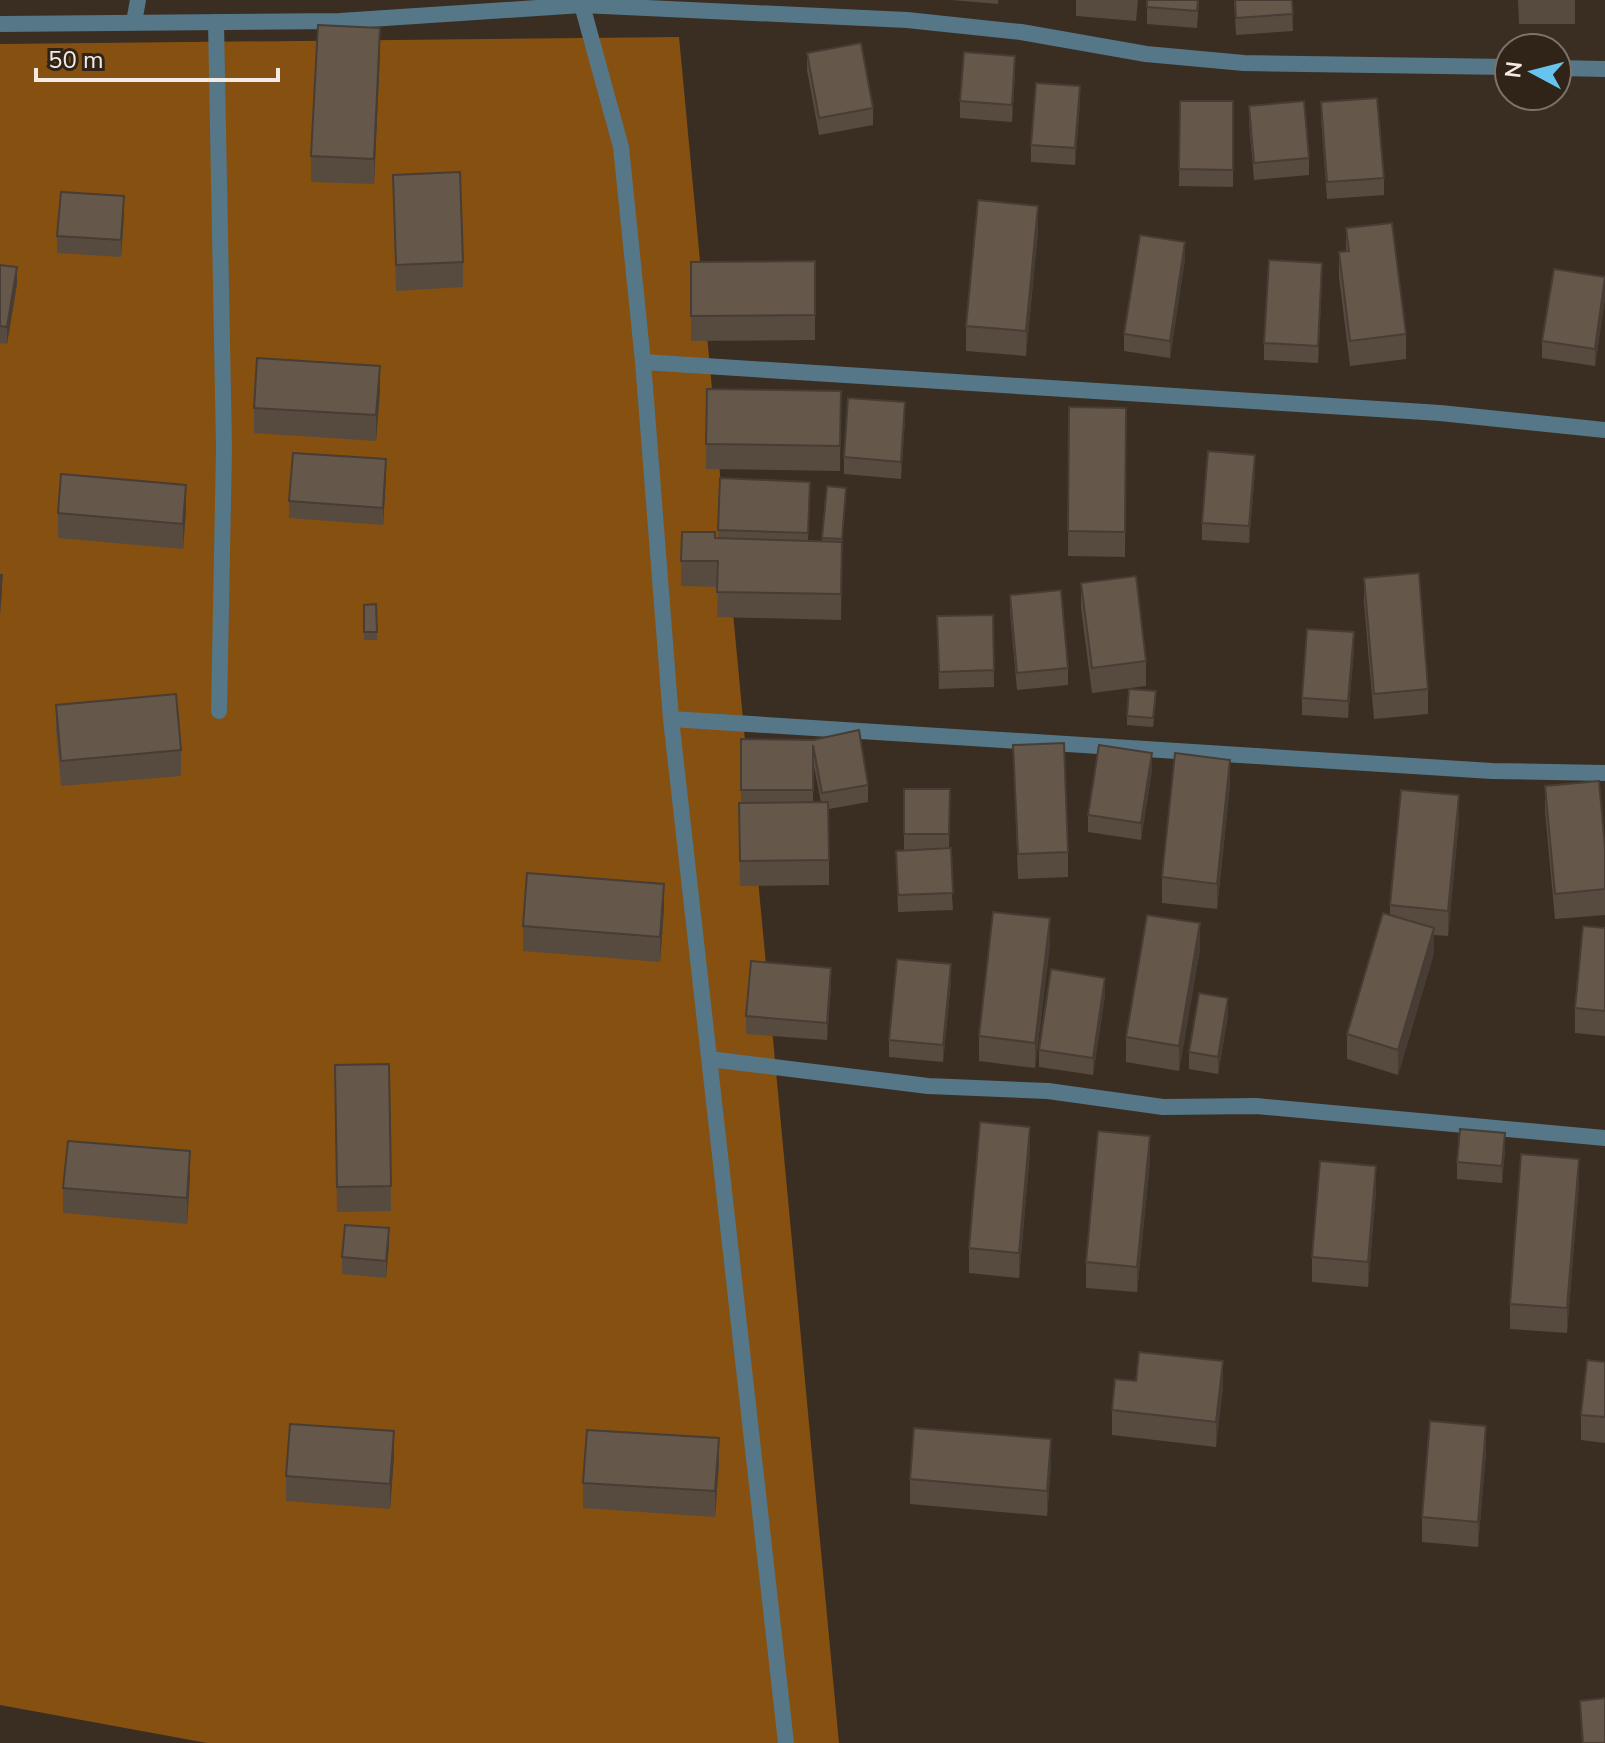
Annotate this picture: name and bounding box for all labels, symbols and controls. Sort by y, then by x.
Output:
scale bar [36,32,278,82]
north arrow [1493,32,1573,112]
text: 50 m [48,44,104,76]
text: N [1498,60,1530,80]

